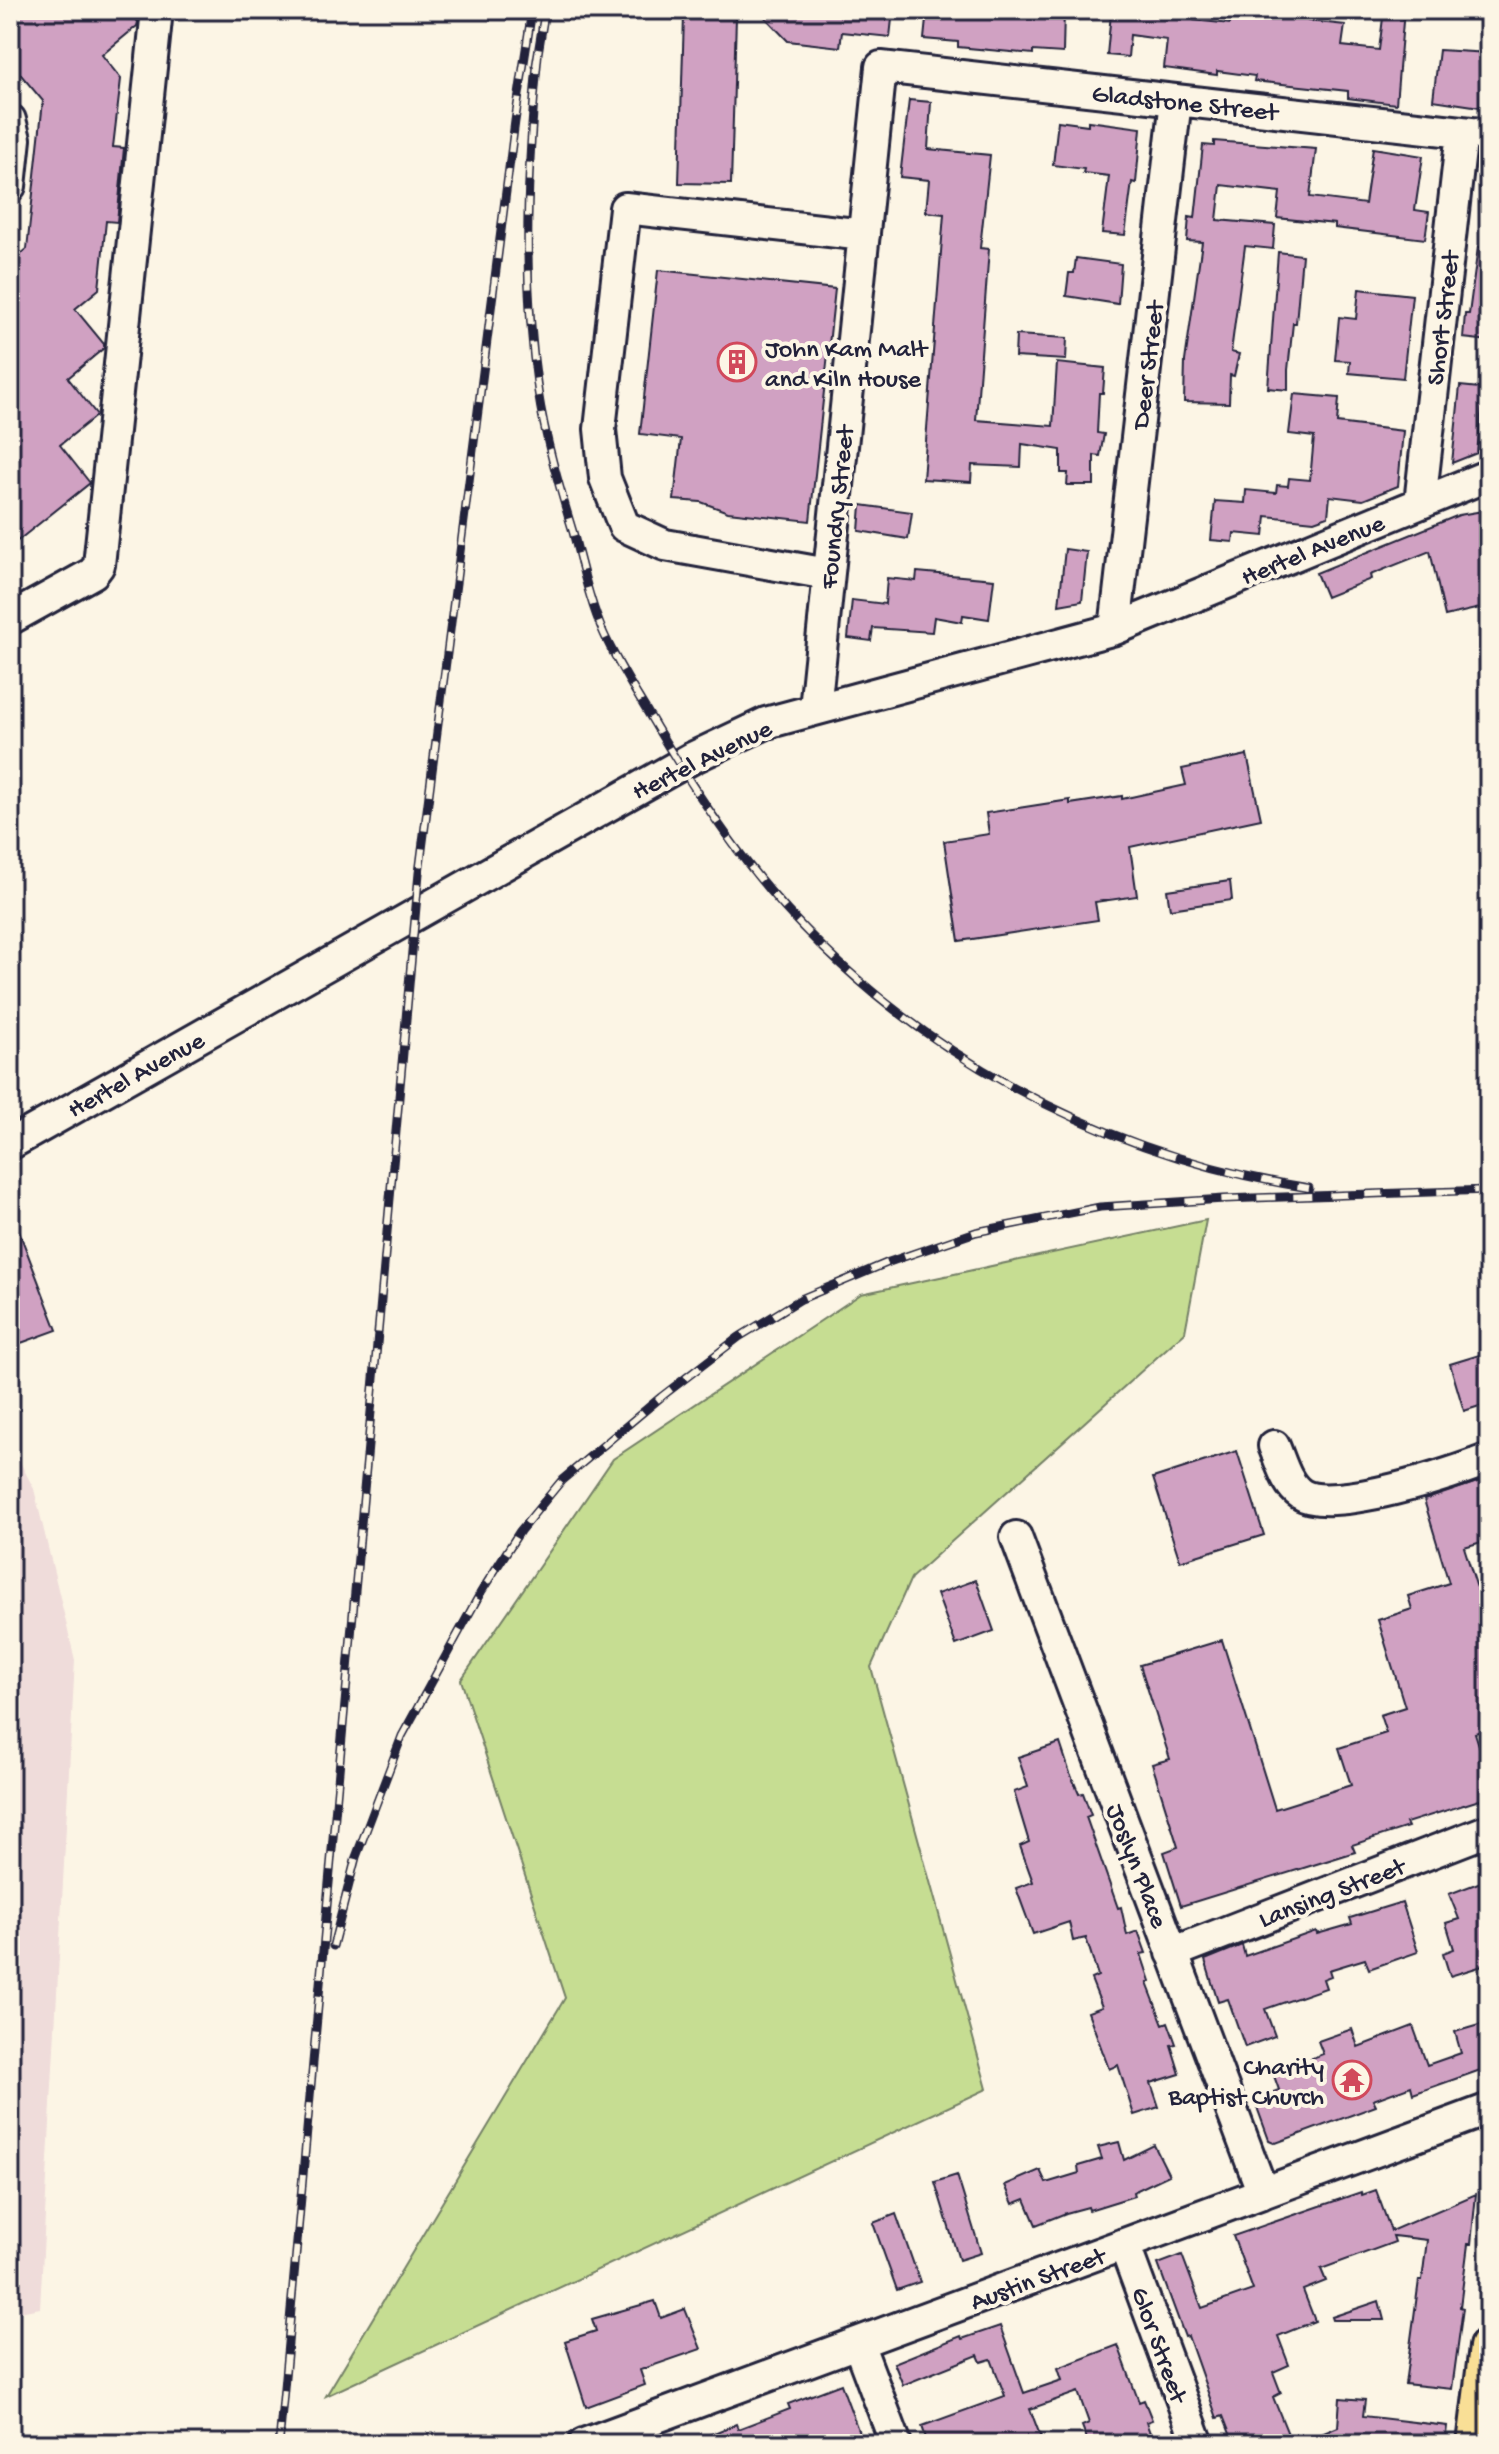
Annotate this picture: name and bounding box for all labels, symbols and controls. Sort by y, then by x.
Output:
street label: Gladstone Street [1090,80,1281,131]
street label: Short Street [1422,247,1469,387]
street label: Deer Street [1127,298,1174,433]
place label: John Kam Malt and Kiln House [765,336,929,397]
building icon: John Kam Malt and Kiln House [716,341,758,383]
street label: Foundry Street [815,422,864,592]
street label: Hertel Avenue [1238,509,1390,595]
street label: Hertel Avenue [628,715,778,809]
street label: Hertel Avenue [63,1026,211,1127]
street label: Joslyn Place [1097,1800,1173,1934]
street label: Lansing Street [1255,1852,1412,1937]
place label: Charity Baptist Church [1168,2054,1324,2115]
temple icon: Charity Baptist Church [1331,2059,1373,2101]
street label: Austin Street [967,2242,1112,2320]
street label: Glor Street [1122,2284,1193,2410]

